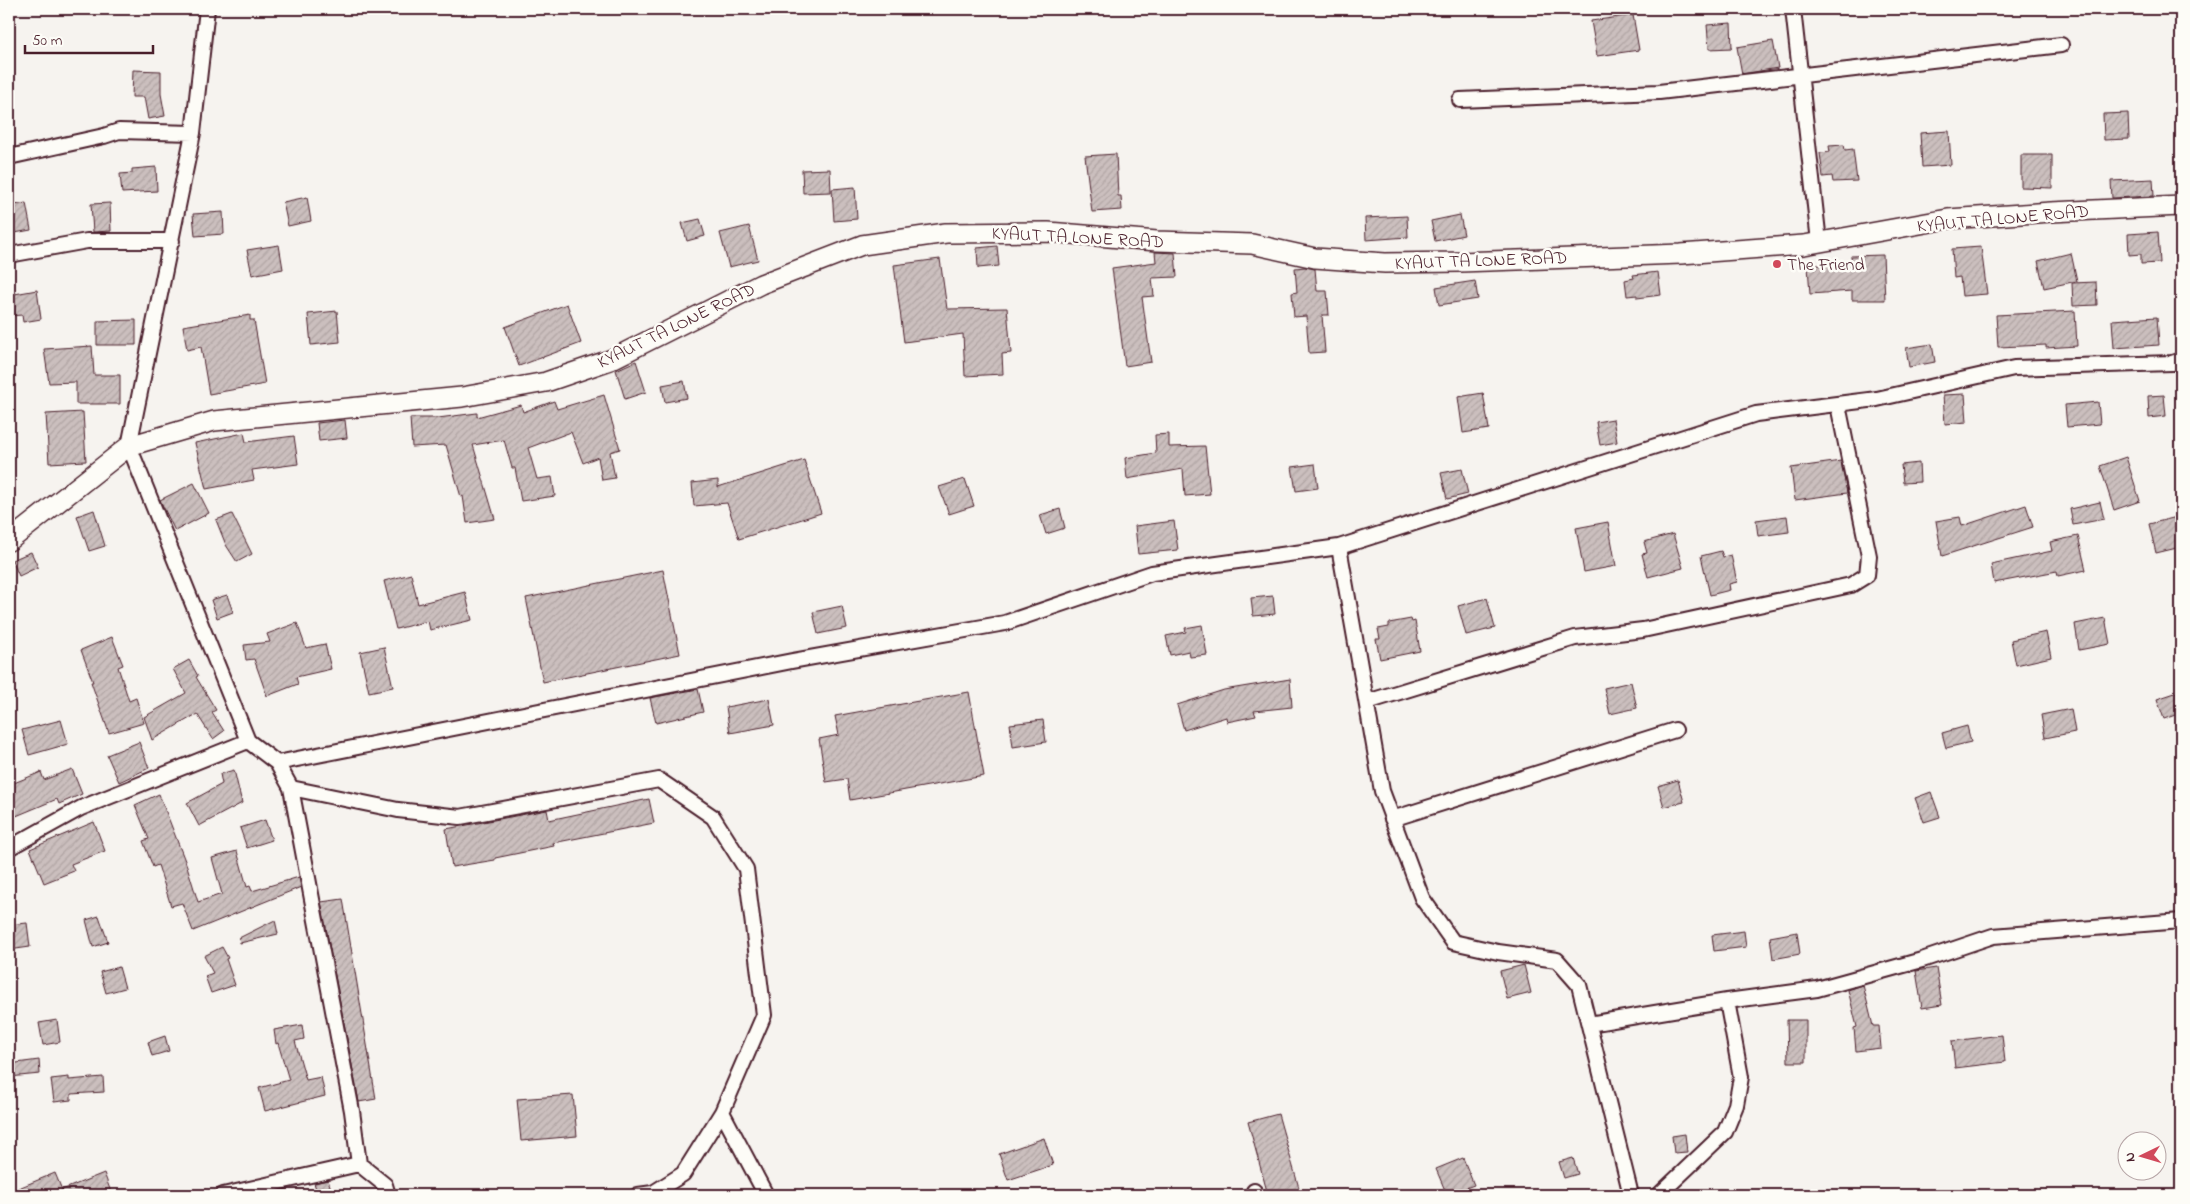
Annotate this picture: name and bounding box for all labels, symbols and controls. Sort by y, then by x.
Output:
scale bar [25,22,152,54]
text: 50 m [32,30,63,52]
street label: KYAUT TA LONE ROAD [1916,200,2090,240]
street label: KYAUT TA LONE ROAD [991,222,1165,256]
street label: KYAUT TA LONE ROAD [1394,246,1568,278]
place label: The Friend [1787,253,1865,279]
marker: The Friend [1771,258,1783,270]
street label: KYAUT TA LONE ROAD [594,277,760,376]
north arrow [2118,1132,2168,1182]
text: N [2120,1151,2141,1163]

